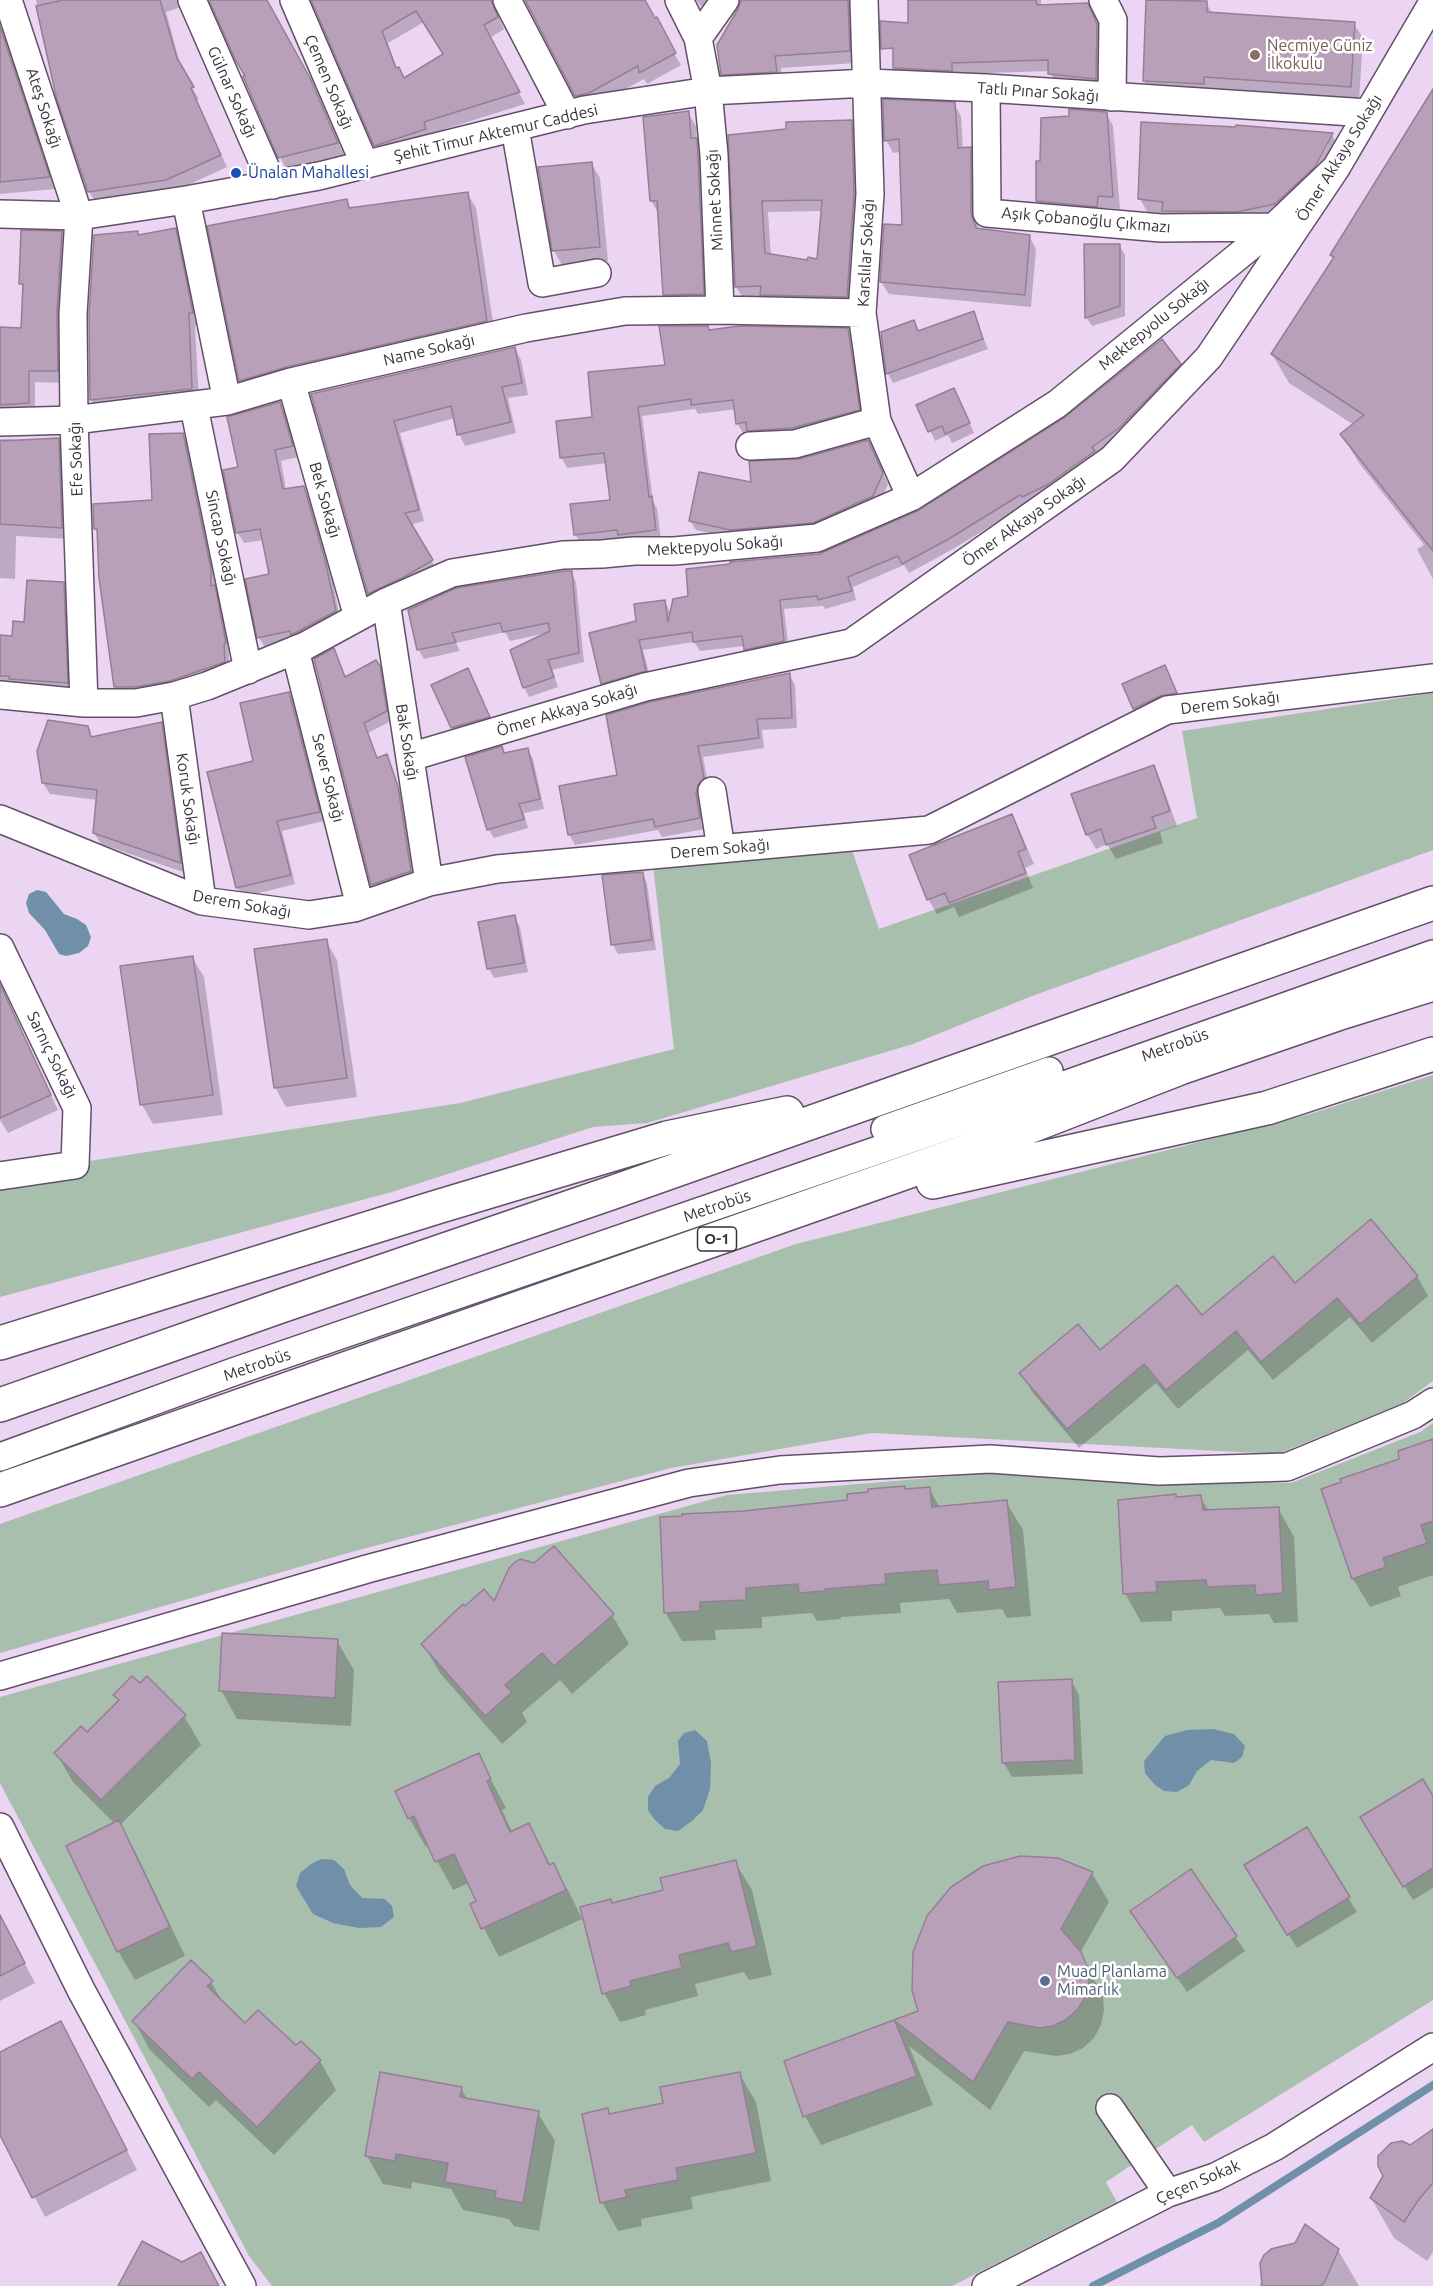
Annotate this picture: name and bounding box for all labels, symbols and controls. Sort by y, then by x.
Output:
street label: Çemen Sokağı [300,32,358,132]
place label: Necmiye Güniz İlkokulu [1267,36,1373,74]
street label: Gülnar Sokağı [203,43,261,141]
marker: Necmiye Güniz İlkokulu [1248,48,1262,62]
street label: Ateş Sokağı [22,65,66,151]
street label: Tatlı Pınar Sokağı [976,78,1100,106]
street label: Ömer Akkaya Sokağı [1292,91,1386,225]
street label: Şehit Timur Aktemur Caddesi [392,100,600,166]
street label: Minnet Sokağı [703,149,727,251]
place label: Ünalan Mahallesi [248,163,369,183]
marker: Ünalan Mahallesi [229,166,243,180]
street label: Karslılar Sokağı [854,198,878,308]
street label: Aşık Çobanoğlu Çıkmazı [1001,203,1171,237]
street label: Mektepyolu Sokağı [1095,274,1213,374]
street label: Name Sokağı [381,330,477,370]
street label: Efe Sokağı [65,421,87,497]
street label: Bek Sokağı [305,460,345,540]
street label: Ömer Akkaya Sokağı [959,471,1089,571]
street label: Sincap Sokağı [202,488,240,588]
street label: Mektepyolu Sokağı [646,532,784,560]
street label: Ömer Akkaya Sokağı [494,679,640,741]
street label: Derem Sokağı [1179,687,1281,719]
street label: Bak Sokağı [391,702,423,782]
street label: Sever Sokağı [308,732,348,824]
street label: Koruk Sokağı [172,752,204,846]
street label: Derem Sokağı [670,835,770,863]
street label: Derem Sokağı [191,886,293,922]
street label: Sarnıç Sokağı [23,1009,81,1101]
street label: Metrobüs [1139,1024,1211,1066]
street label: Metrobüs [681,1186,753,1226]
road number: O-1 [698,1227,736,1251]
street label: Metrobüs [221,1345,293,1385]
place label: Muad Planlama Mimarlık [1057,1962,1167,2000]
marker: Muad Planlama Mimarlık [1038,1974,1052,1988]
street label: Çeçen Sokak [1153,2156,1243,2208]

